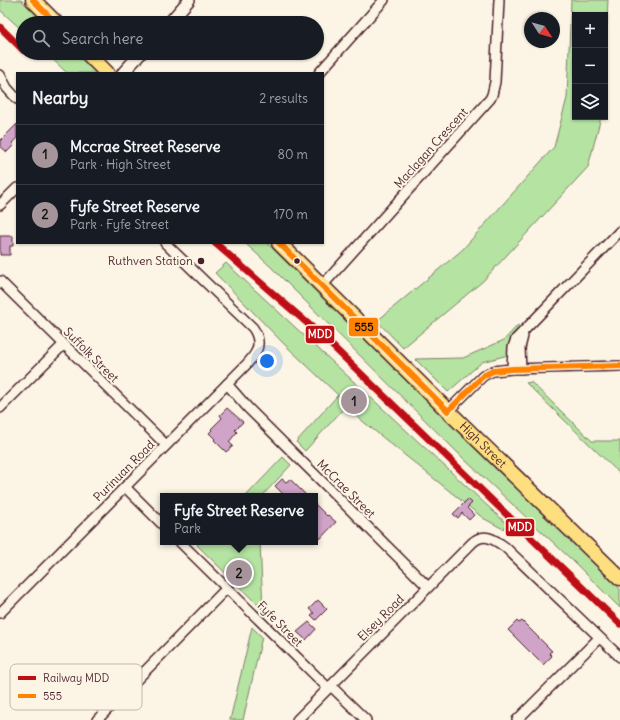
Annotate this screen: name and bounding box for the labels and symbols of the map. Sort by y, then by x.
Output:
north arrow [524,12,560,48]
street label: Maclagan Crescent [391,104,471,191]
place label: Ruthven Station [108,253,193,268]
marker: Ruthven Station [196,256,206,266]
unlabelled marker [292,256,302,266]
line badge: 555 [348,317,379,337]
text: 555 [355,320,373,334]
street label: Suffolk Street [61,324,122,385]
line badge: MDD [305,325,335,344]
text: MDD [308,327,332,341]
your location [257,351,277,371]
pin: 1 [341,386,367,416]
street label: High Street [457,418,510,471]
street label: Purinuan Road [90,437,157,504]
street label: McCrae Street [314,456,379,521]
line badge: MDD [505,518,535,537]
text: MDD [508,520,532,534]
pin: 2 [226,558,252,588]
street label: Elsey Road [354,591,407,644]
street label: Fyfe Street [254,598,306,650]
legend [10,664,142,710]
text: Railway MDD [43,671,110,685]
text: 555 [43,689,62,703]

